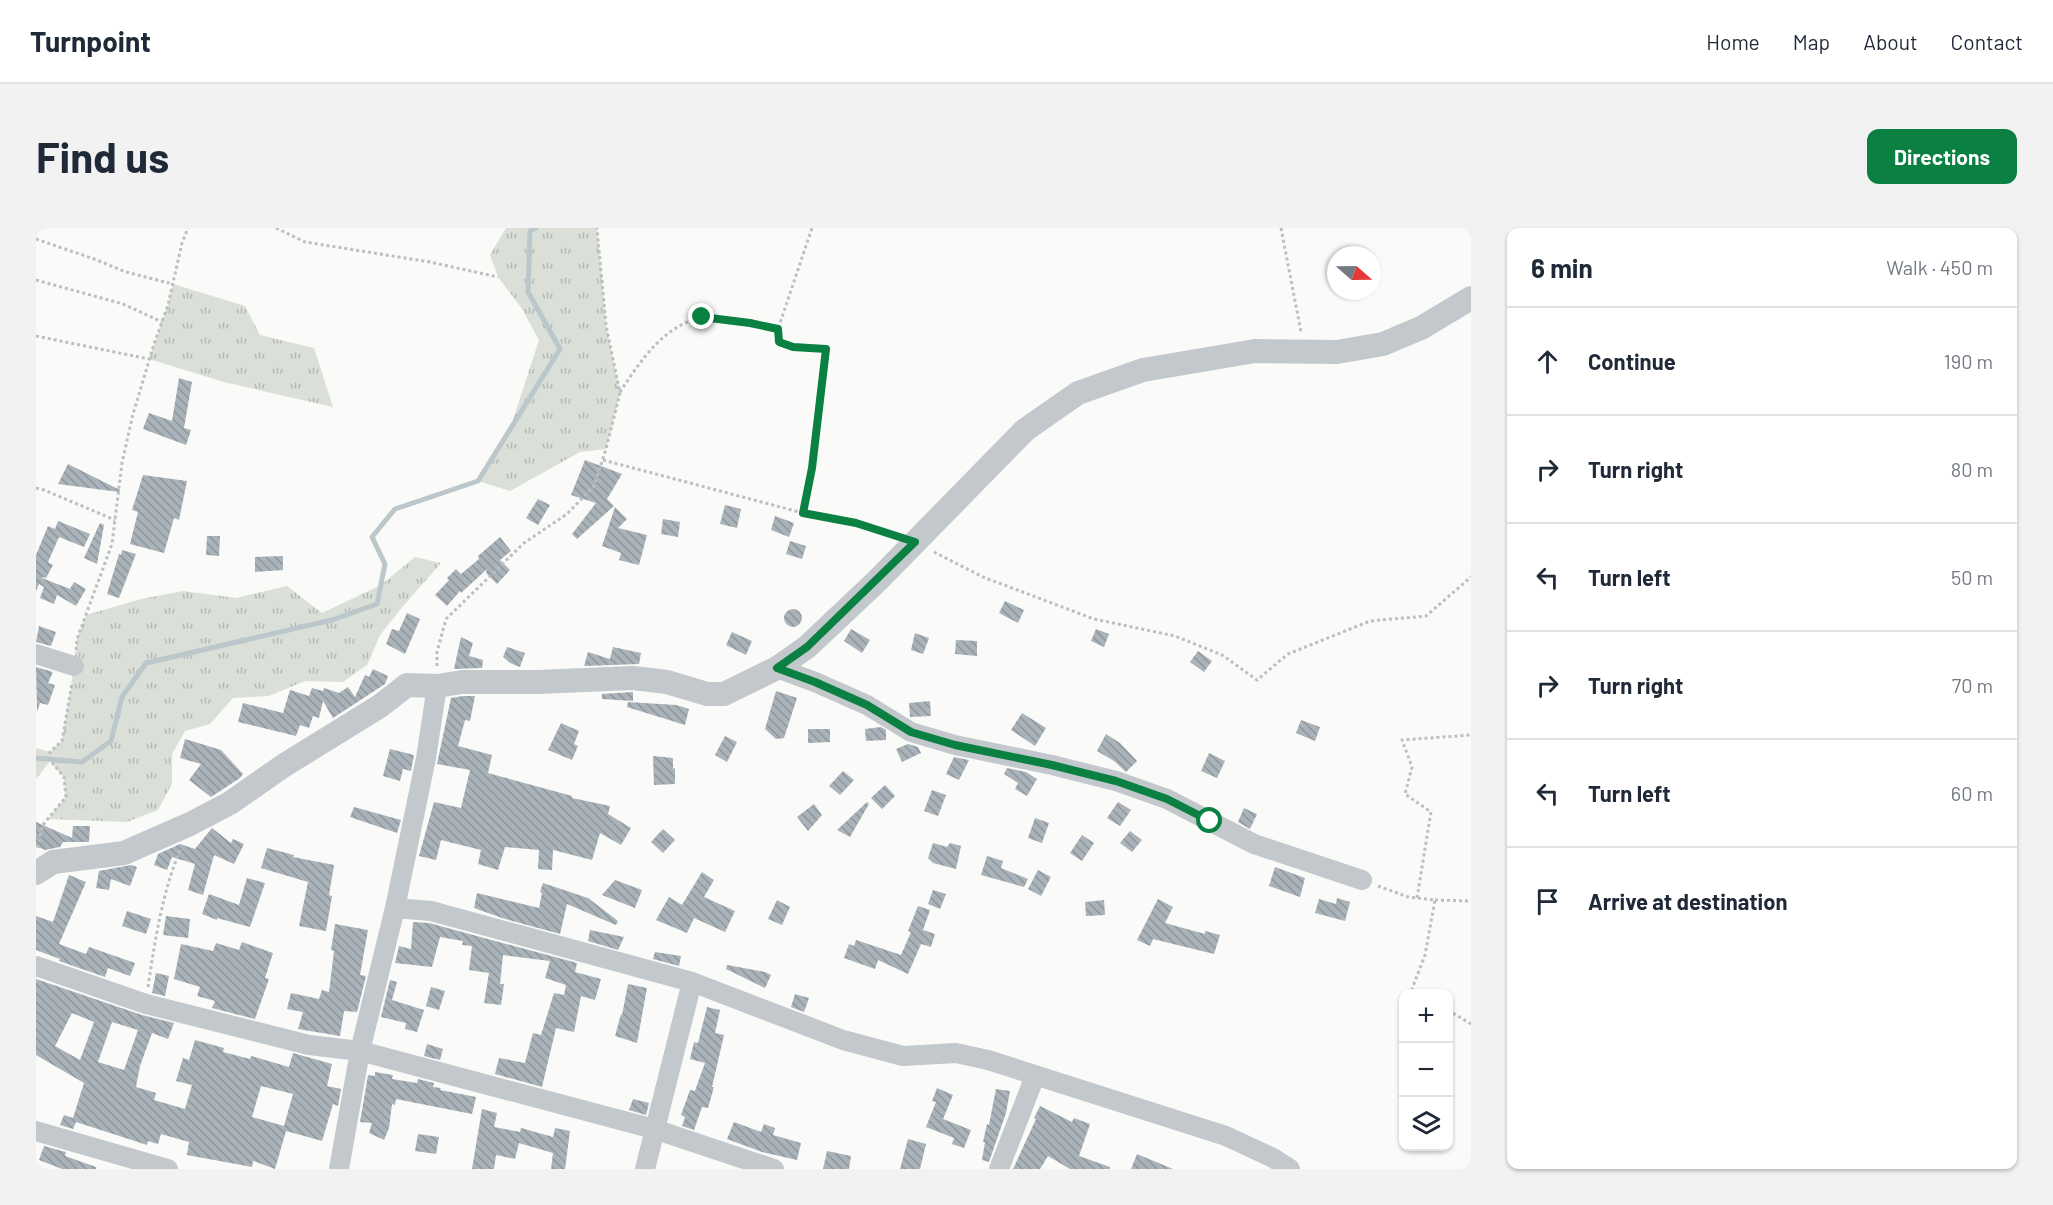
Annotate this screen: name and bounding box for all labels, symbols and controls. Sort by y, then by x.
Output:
text: Turnpoint [30,24,151,58]
text: Home [1706,29,1760,54]
text: Map [1793,29,1830,54]
text: About [1863,29,1918,54]
text: Contact [1951,29,2023,54]
button: Directions [1867,129,2017,184]
text: Find us [36,131,169,181]
north arrow [1327,246,1381,300]
text: 6 min [1531,252,1593,283]
text: Walk · 450 m [1886,255,1993,279]
route end [688,303,714,329]
icon: ahead [1531,345,1564,378]
text: Continue [1588,348,1676,374]
text: 190 m [1944,349,1993,373]
icon: right [1531,453,1564,486]
text: Turn right [1588,456,1683,482]
text: 80 m [1951,457,1993,481]
icon: left [1531,561,1564,594]
text: Turn left [1588,564,1671,590]
text: 50 m [1951,565,1993,589]
icon: right [1531,669,1564,702]
text: Turn right [1588,672,1683,698]
text: 70 m [1952,673,1993,697]
icon: left [1531,777,1564,810]
text: Turn left [1588,780,1671,806]
text: 60 m [1951,781,1993,805]
route start [1196,807,1222,833]
icon: arrive [1531,885,1564,918]
text: Arrive at destination [1588,888,1787,914]
map controls [1399,989,1453,1151]
button: + [1399,989,1453,1043]
button: − [1399,1043,1453,1097]
button: layers [1399,1097,1453,1151]

